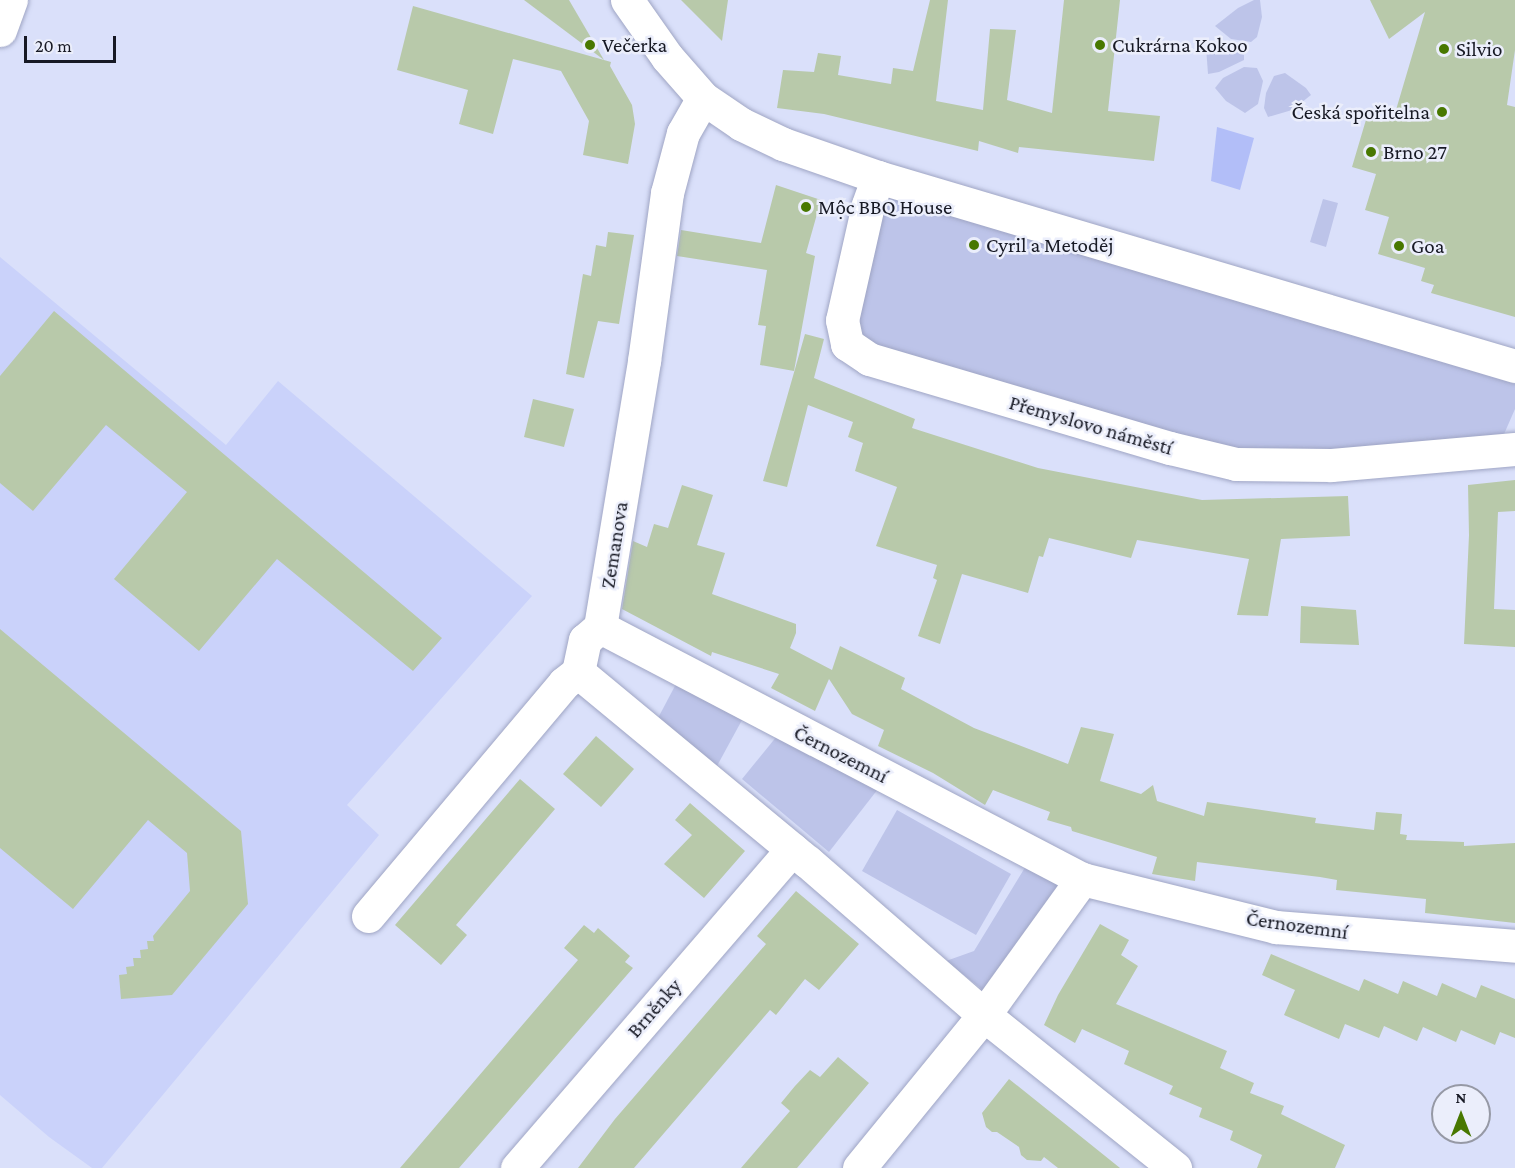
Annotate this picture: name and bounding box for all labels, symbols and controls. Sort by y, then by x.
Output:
scale bar [27,24,118,62]
place label: Večerka [602,32,667,58]
place label: Cukrárna Kokoo [1112,32,1248,58]
text: 20 m [35,36,72,56]
place label: Silvio [1456,36,1502,62]
marker: Večerka [583,38,597,52]
marker: Cukrárna Kokoo [1093,38,1107,52]
marker: Silvio [1437,42,1451,56]
place label: Česká spořitelna [1291,99,1430,125]
marker: Česká spořitelna [1435,105,1449,119]
place label: Brno 27 [1383,139,1447,165]
marker: Brno 27 [1364,145,1378,159]
place label: Mộc BBQ House [818,194,952,220]
marker: Mộc BBQ House [799,200,813,214]
place label: Cyril a Metoděj [986,232,1113,258]
place label: Goa [1411,233,1444,259]
marker: Cyril a Metoděj [967,238,981,252]
marker: Goa [1392,239,1406,253]
street label: Přemyslovo náměstí [1006,390,1176,460]
street label: Zemanova [595,500,633,590]
street label: Černozemní [790,720,892,788]
street label: Černozemní [1245,905,1349,945]
street label: Brněnky [621,973,687,1043]
north arrow [1431,1084,1491,1144]
text: N [1456,1089,1466,1106]

